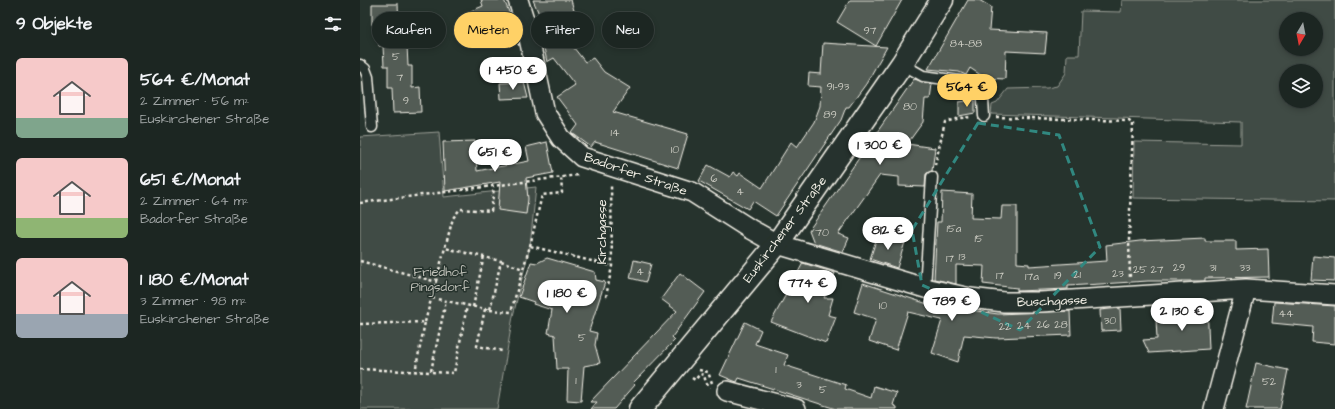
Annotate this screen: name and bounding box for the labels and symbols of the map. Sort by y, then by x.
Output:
north arrow [1279,12,1323,56]
house number: 97 [863,23,877,38]
house number: 84-88 [950,36,982,51]
house number: 5 [392,49,400,64]
pin: 1 450 € [476,57,550,91]
house number: 7 [397,70,404,85]
pin: 564 € [939,74,995,108]
house number: 91-93 [827,79,850,94]
house number: 9 [403,93,409,108]
house number: 80 [903,99,917,114]
house number: 89 [823,107,837,122]
house number: 14 [611,125,620,140]
pin: 1 300 € [843,132,917,166]
pin: 651 € [467,139,523,173]
house number: 10 [671,142,679,157]
street label: Badorfer Straße [582,148,690,200]
house number: 6 [711,171,718,186]
street label: Euskirchener Straße [739,173,831,287]
house number: 4 [736,184,744,199]
street label: Kirchgasse [593,199,612,265]
pin: 812 € [860,217,916,251]
house number: 15a [947,221,962,236]
house number: 70 [815,225,829,240]
house number: 15 [974,231,984,246]
house number: 13 [958,249,966,264]
house number: 17 [946,251,954,266]
house number: 29 [1173,260,1185,275]
house number: 31 [1209,260,1217,275]
house number: 33 [1239,260,1251,275]
house number: 25 [1133,262,1147,277]
house number: 27 [1150,262,1164,277]
park label: Friedhof Pingsdorf [411,263,470,297]
house number: 4 [636,264,644,279]
house number: 23 [1112,266,1124,281]
house number: 21 [1073,267,1081,282]
house number: 17 [996,268,1004,283]
house number: 19 [1054,268,1062,283]
house number: 17a [1025,269,1039,284]
pin: 774 € [780,270,836,304]
pin: 1 180 € [530,280,604,314]
pin: 789 € [924,288,980,322]
street label: Buschgasse [1017,291,1088,312]
house number: 10 [879,298,887,313]
pin: 2 130 € [1145,298,1219,332]
house number: 44 [1279,306,1294,321]
house number: 30 [1104,313,1116,328]
house number: 26 [1036,317,1050,332]
house number: 28 [1054,317,1068,332]
house number: 24 [1017,318,1031,333]
house number: 22 [999,319,1012,334]
house number: 5 [578,330,586,345]
house number: 1 [775,362,777,377]
house number: 1 [575,373,577,388]
house number: 52 [1262,374,1277,389]
house number: 3 [796,377,802,392]
house number: 5 [819,382,827,397]

